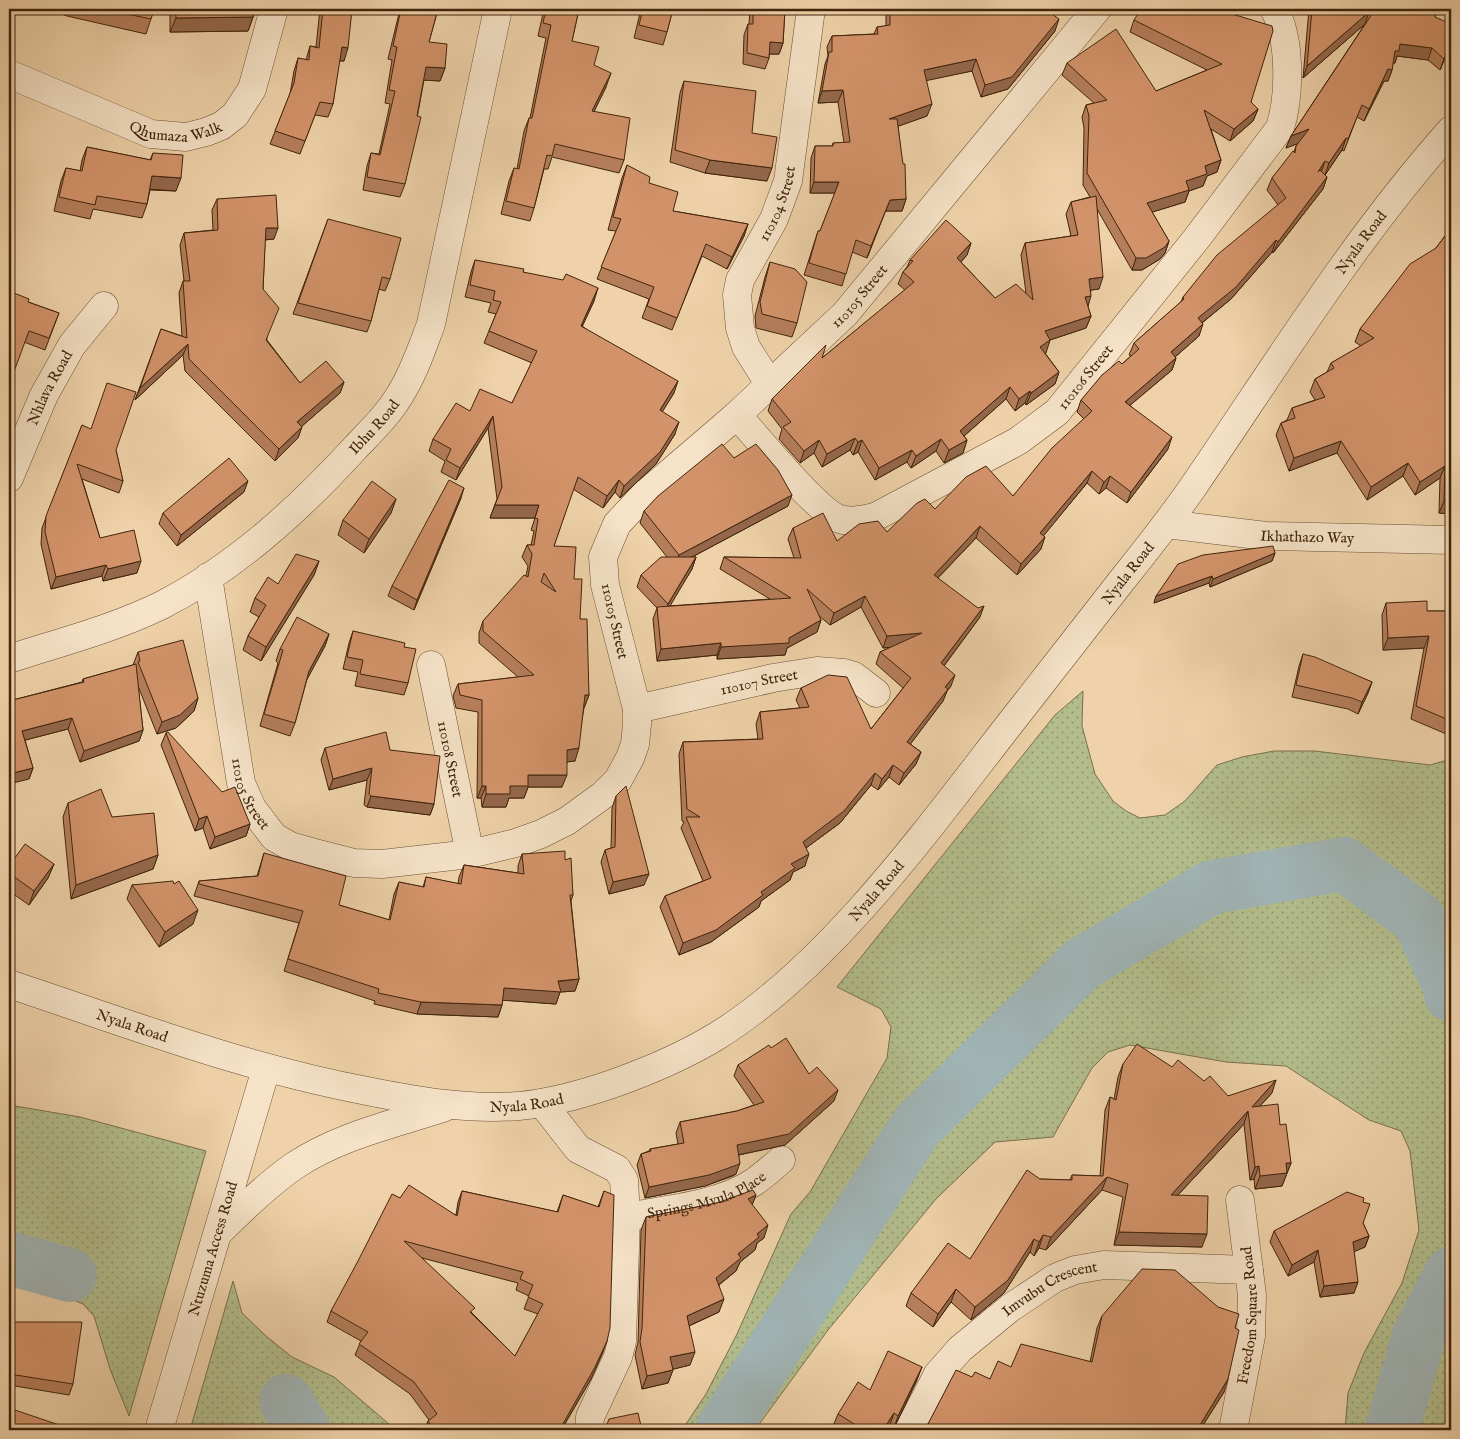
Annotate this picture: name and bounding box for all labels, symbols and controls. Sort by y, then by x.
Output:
street label: Qhumaza Walk [126,117,226,147]
street label: 110104 Street [755,165,800,245]
street label: Nyala Road [1332,206,1392,278]
street label: 110105 Street [827,261,892,332]
street label: 110106 Street [1054,341,1117,414]
street label: Nhlava Road [23,346,78,428]
street label: Ibhu Road [345,395,405,459]
street label: Ikhathazo Way [1259,526,1355,548]
street label: Nyala Road [1098,538,1159,609]
street label: 110105 Street [597,581,632,661]
street label: 110107 Street [718,665,799,700]
street label: 110108 Street [433,719,467,799]
street label: 110105 Street [227,757,274,834]
street label: Nyala Road [845,856,909,926]
street label: Nyala Road [94,1005,171,1047]
street label: Nyala Road [490,1089,566,1117]
street label: Springs Mvula Place [646,1167,770,1223]
street label: Ntuzuma Access Road [184,1178,242,1318]
street label: Freedom Square Road [1233,1245,1262,1386]
street label: Imvubu Crescent [998,1257,1099,1321]

